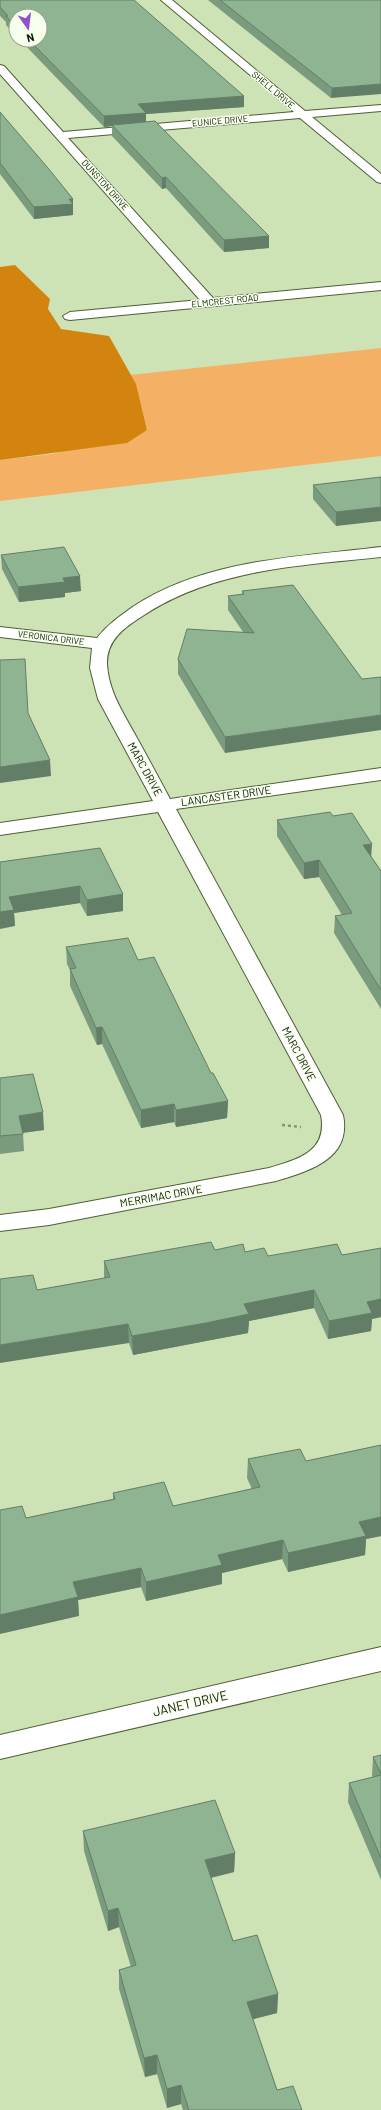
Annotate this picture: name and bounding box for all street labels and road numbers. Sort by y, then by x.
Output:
street label: SHELL DRIVE [250,68,297,111]
street label: EUNICE DRIVE [191,113,249,128]
street label: DUNSTON DRIVE [80,157,131,212]
street label: ELMCREST ROAD [191,292,259,310]
street label: VERONICA DRIVE [17,628,85,647]
street label: MARC DRIVE [125,740,166,798]
street label: LANCASTER DRIVE [180,783,272,808]
street label: MARC DRIVE [280,1024,319,1083]
street label: MERRIMAC DRIVE [119,1182,203,1209]
street label: JANET DRIVE [151,1687,229,1719]

